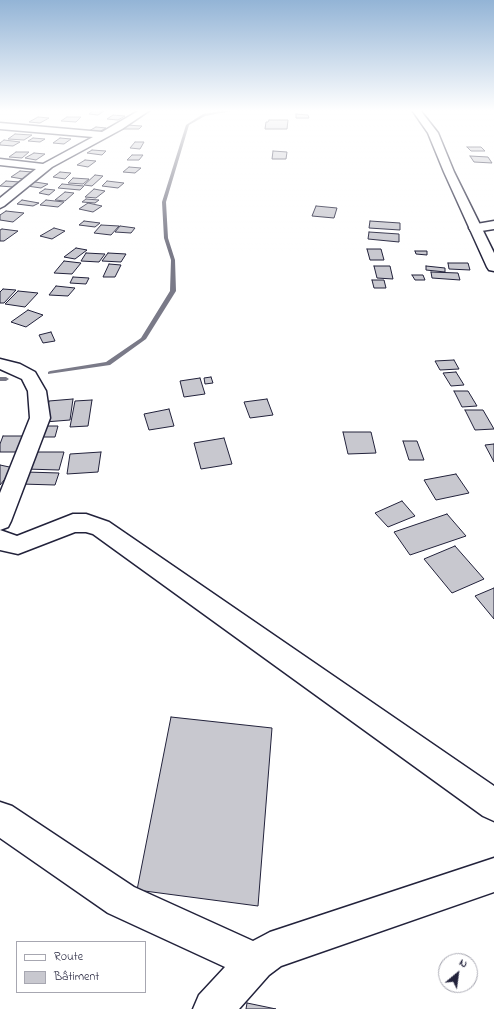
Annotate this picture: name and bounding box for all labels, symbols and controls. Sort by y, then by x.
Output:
legend [16,941,146,993]
text: Route [54,948,83,966]
north arrow [438,953,478,993]
text: N [456,955,470,972]
text: Bâtiment [54,968,99,986]

